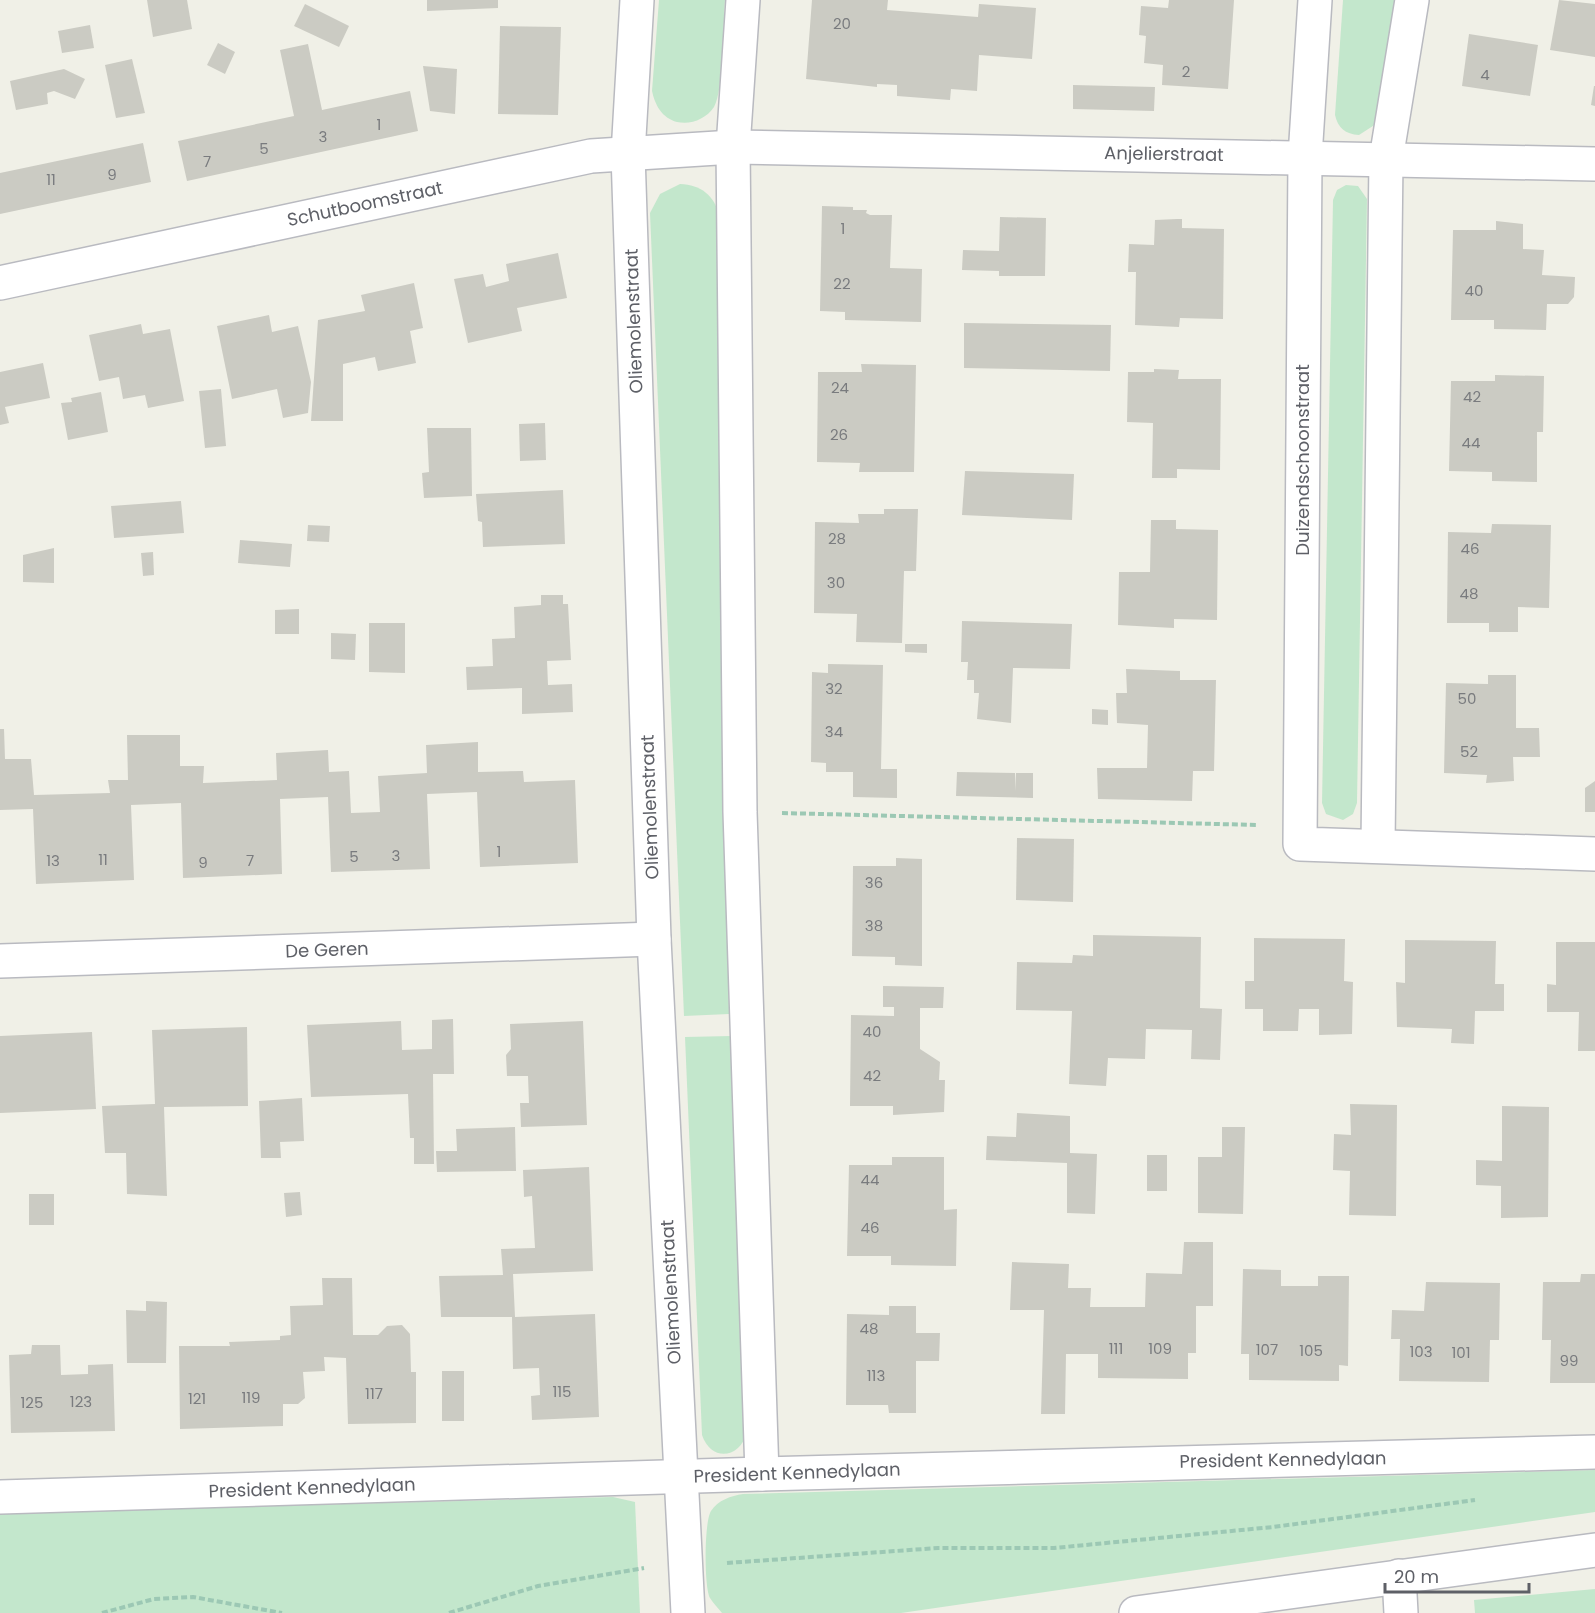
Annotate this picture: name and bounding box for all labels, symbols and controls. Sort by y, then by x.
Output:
house number: 20 [833,13,851,34]
house number: 2 [1182,61,1190,82]
house number: 4 [1480,64,1490,85]
house number: 1 [377,114,381,135]
house number: 3 [319,126,327,147]
house number: 5 [259,138,269,159]
street label: Anjelierstraat [1104,140,1224,167]
house number: 7 [203,151,211,172]
house number: 9 [107,164,117,185]
house number: 11 [46,169,56,190]
street label: Schutboomstraat [285,175,445,232]
house number: 1 [841,218,845,239]
street label: Oliemolenstraat [618,248,649,394]
house number: 22 [833,273,851,294]
house number: 40 [1465,280,1483,301]
street label: Duizendschoonstraat [1290,364,1315,556]
house number: 24 [831,377,849,398]
house number: 42 [1463,386,1481,407]
house number: 26 [830,424,848,445]
house number: 44 [1462,432,1480,453]
house number: 28 [828,528,846,549]
house number: 46 [1461,538,1479,559]
house number: 30 [827,572,845,593]
house number: 48 [1460,583,1478,604]
house number: 32 [825,678,843,699]
house number: 50 [1458,688,1476,709]
house number: 34 [825,721,843,742]
street label: Oliemolenstraat [634,734,665,880]
house number: 52 [1460,741,1478,762]
house number: 1 [497,841,501,862]
house number: 3 [392,845,400,866]
house number: 5 [349,846,359,867]
house number: 11 [98,849,108,870]
house number: 13 [46,850,60,871]
house number: 7 [246,850,254,871]
house number: 9 [198,852,208,873]
house number: 36 [865,872,883,893]
house number: 38 [865,915,883,936]
street label: De Geren [285,936,369,963]
house number: 40 [863,1021,881,1042]
house number: 42 [863,1065,881,1086]
house number: 44 [861,1169,879,1190]
house number: 46 [861,1217,879,1238]
street label: Oliemolenstraat [654,1219,687,1365]
house number: 48 [860,1318,878,1339]
house number: 111 [1109,1338,1123,1359]
house number: 109 [1148,1338,1172,1359]
house number: 107 [1256,1339,1278,1360]
house number: 105 [1299,1340,1323,1361]
house number: 103 [1409,1341,1433,1362]
house number: 101 [1451,1342,1471,1363]
house number: 99 [1560,1350,1578,1371]
house number: 113 [867,1365,885,1386]
house number: 115 [552,1381,572,1402]
house number: 117 [365,1383,383,1404]
house number: 119 [241,1387,261,1408]
house number: 121 [188,1388,206,1409]
house number: 123 [70,1391,92,1412]
house number: 125 [21,1392,43,1413]
street label: President Kennedylaan [1179,1445,1387,1474]
street label: President Kennedylaan [693,1456,901,1489]
street label: President Kennedylaan [208,1471,416,1504]
scale bar [1385,1556,1529,1594]
text: 20 m [1394,1564,1439,1589]

